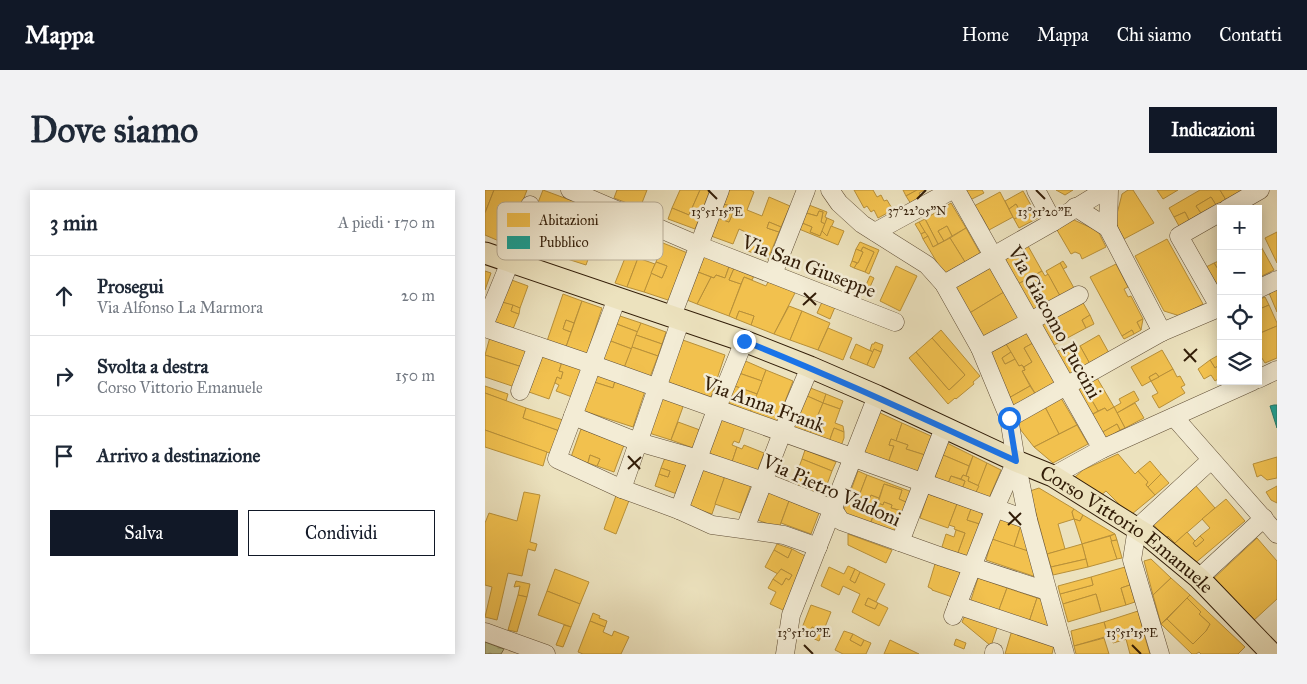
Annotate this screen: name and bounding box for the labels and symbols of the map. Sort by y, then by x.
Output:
legend [497,202,663,260]
text: 37°22'05"N [888,204,946,218]
text: 13°51'15"E [691,205,743,219]
text: 13°51'20"E [1018,205,1073,219]
text: Abitazioni [538,212,599,229]
street label: Via San Giuseppe [738,229,880,303]
text: Pubblico [539,234,589,251]
street label: Via Giacomo Puccini [1002,240,1107,403]
route end [733,330,756,353]
street label: Via Anna Frank [699,370,829,438]
route start [998,407,1021,430]
street label: Via Pietro Valdoni [758,448,905,531]
street label: Corso Vittorio Emanuele [1037,460,1219,598]
text: 13°51'10"E [777,626,831,640]
text: 13°51'15"E [1106,626,1158,640]

